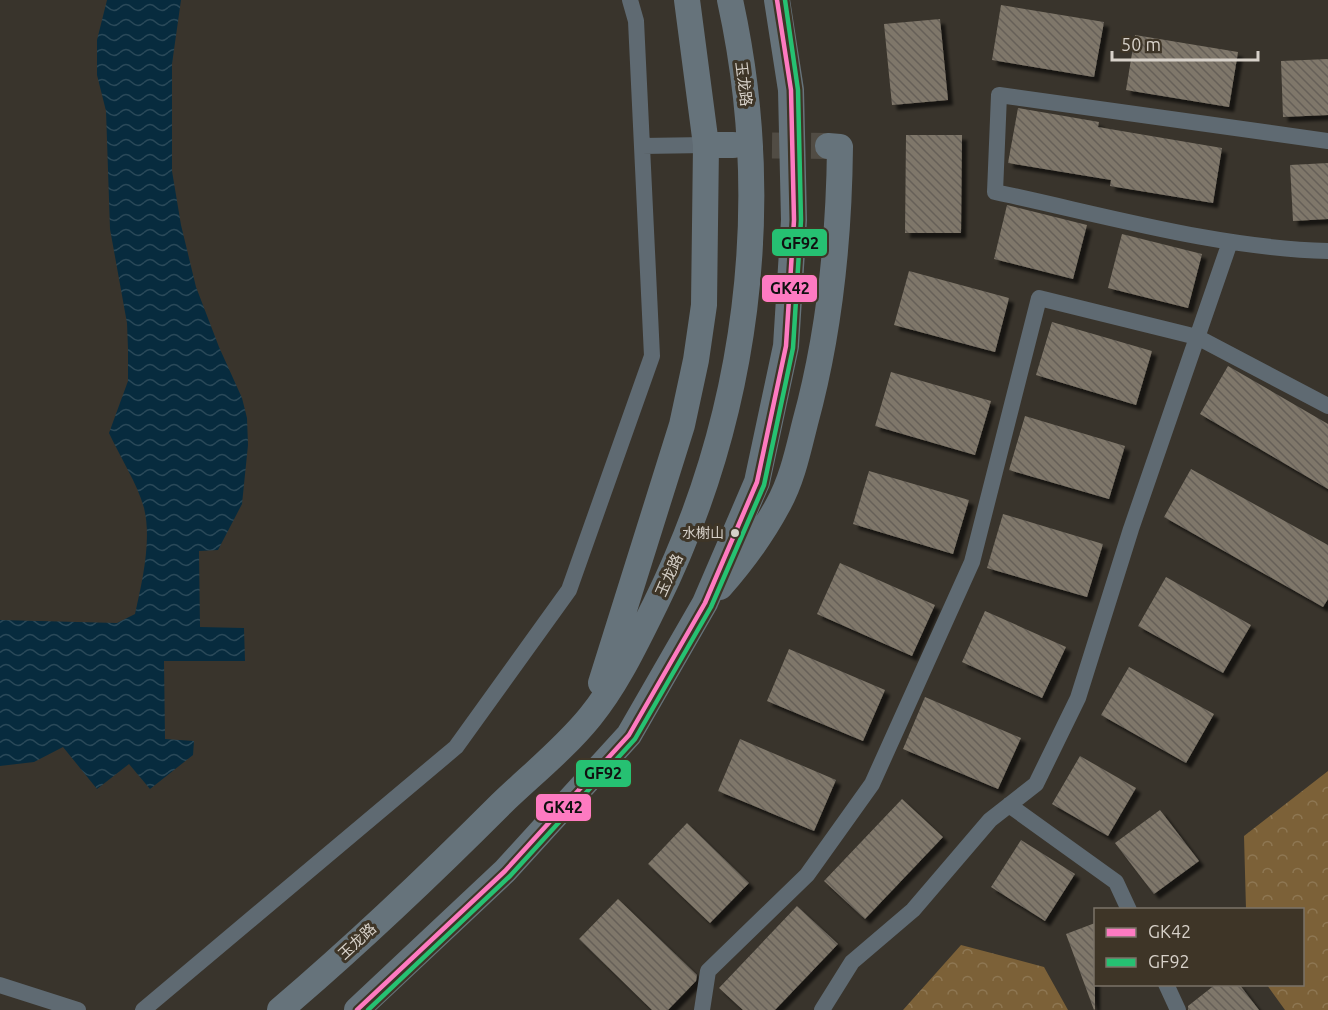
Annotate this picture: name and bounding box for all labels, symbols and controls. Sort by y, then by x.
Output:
scale bar [1112,24,1258,62]
text: 50 m [1121,34,1161,54]
street label: 玉龙路 [733,61,755,107]
line badge: GF92 [771,228,828,257]
text: GF92 [781,234,819,252]
line badge: GK42 [761,274,818,303]
text: GK42 [770,279,810,297]
place label: 水榭山 [682,525,724,541]
marker: 水榭山 [729,527,741,539]
street label: 玉龙路 [652,551,686,599]
line badge: GF92 [575,759,632,788]
text: GF92 [584,764,622,782]
line badge: GK42 [535,793,592,822]
text: GK42 [543,798,583,816]
legend [1094,908,1304,986]
street label: 玉龙路 [335,919,379,963]
text: GK42 [1148,921,1191,941]
text: GF92 [1148,951,1190,971]

